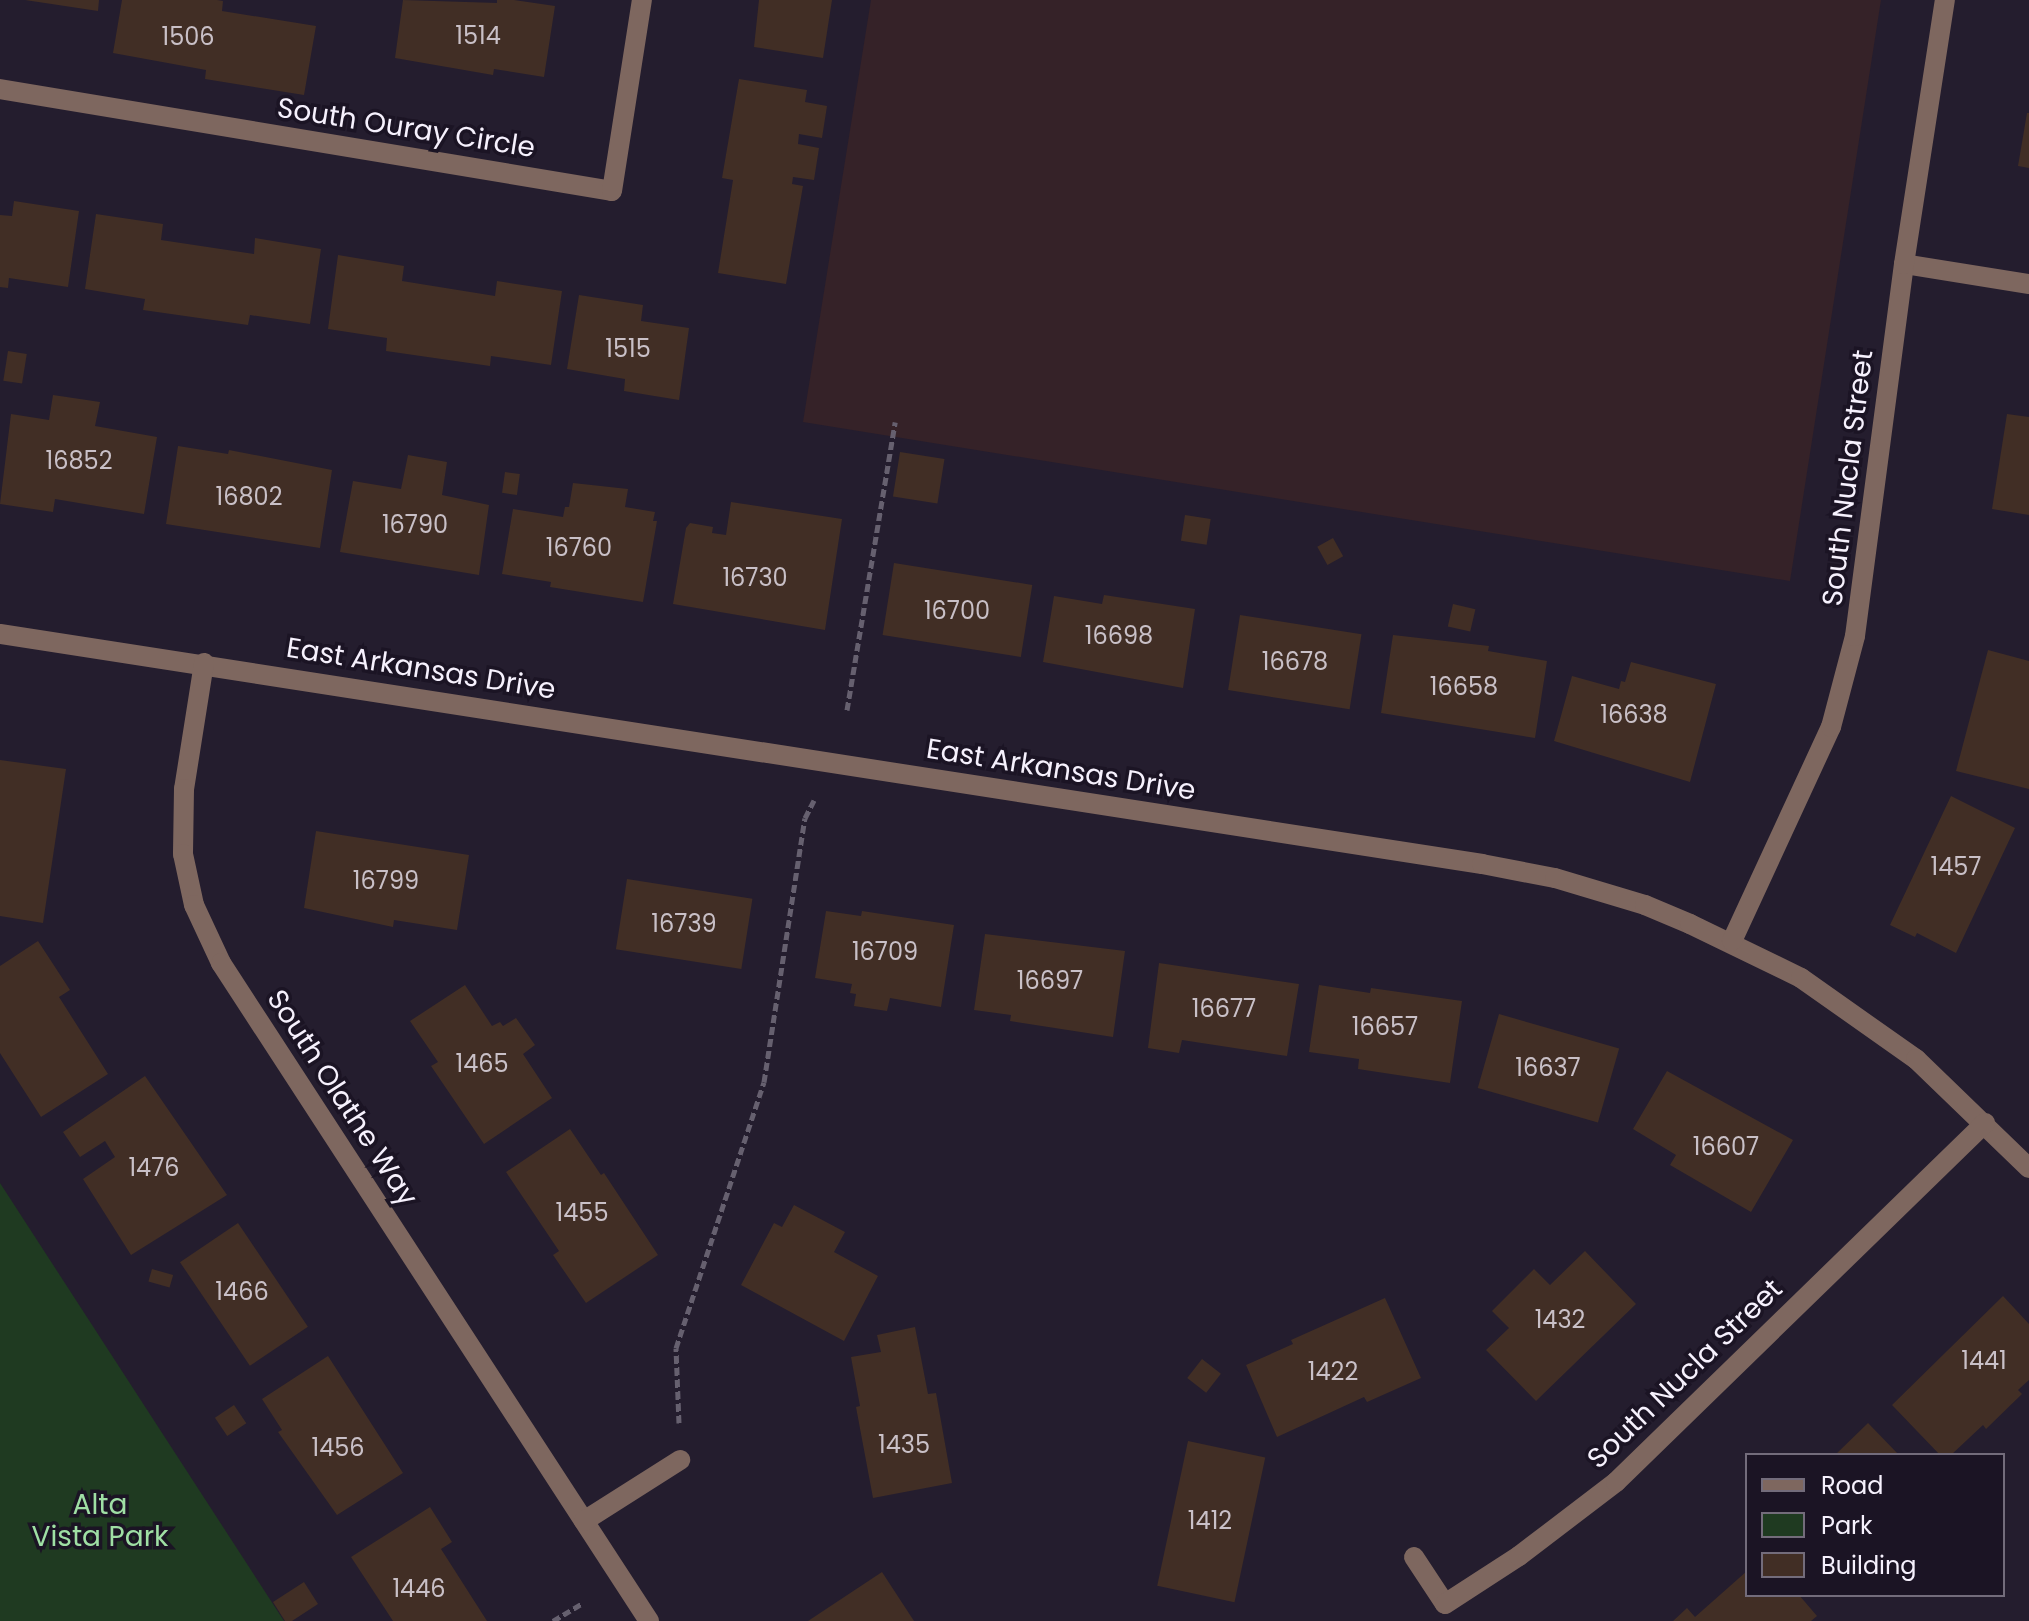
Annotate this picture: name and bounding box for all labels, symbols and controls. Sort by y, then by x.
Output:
house number: 1514 [455,22,501,50]
house number: 1506 [161,23,215,51]
street label: South Ouray Circle [275,91,537,165]
house number: 1515 [605,335,651,363]
street label: South Nucla Street [1816,348,1880,608]
house number: 16852 [46,447,112,475]
house number: 16802 [216,483,282,511]
house number: 16790 [382,511,448,539]
house number: 16760 [546,534,612,562]
house number: 16730 [722,564,788,592]
house number: 16700 [924,597,990,625]
house number: 16698 [1085,622,1153,650]
street label: East Arkansas Drive [284,631,558,707]
house number: 16678 [1262,648,1328,676]
house number: 16658 [1430,673,1498,701]
house number: 16638 [1600,701,1668,729]
street label: East Arkansas Drive [924,732,1198,808]
house number: 1457 [1931,853,1981,881]
house number: 16799 [353,867,419,895]
house number: 16739 [651,910,717,938]
house number: 16709 [852,938,918,966]
house number: 16697 [1017,967,1083,995]
street label: South Olathe Way [260,984,424,1212]
house number: 16677 [1192,995,1256,1023]
house number: 16657 [1352,1013,1418,1041]
house number: 1465 [455,1050,509,1078]
house number: 16637 [1515,1054,1581,1082]
house number: 16607 [1693,1133,1759,1161]
house number: 1476 [128,1154,180,1182]
house number: 1455 [556,1199,608,1227]
street label: South Nucla Street [1581,1272,1789,1476]
house number: 1466 [215,1278,269,1306]
house number: 1432 [1535,1306,1585,1334]
house number: 1441 [1961,1347,2007,1375]
house number: 1422 [1308,1358,1358,1386]
house number: 1435 [878,1431,930,1459]
house number: 1456 [311,1434,365,1462]
legend [1745,1453,2005,1597]
text: Road [1821,1469,1883,1502]
park label: Alta Vista Park [31,1488,169,1554]
house number: 1412 [1188,1507,1232,1535]
text: Park [1821,1509,1872,1542]
text: Building [1821,1549,1917,1582]
house number: 1446 [392,1575,446,1603]

